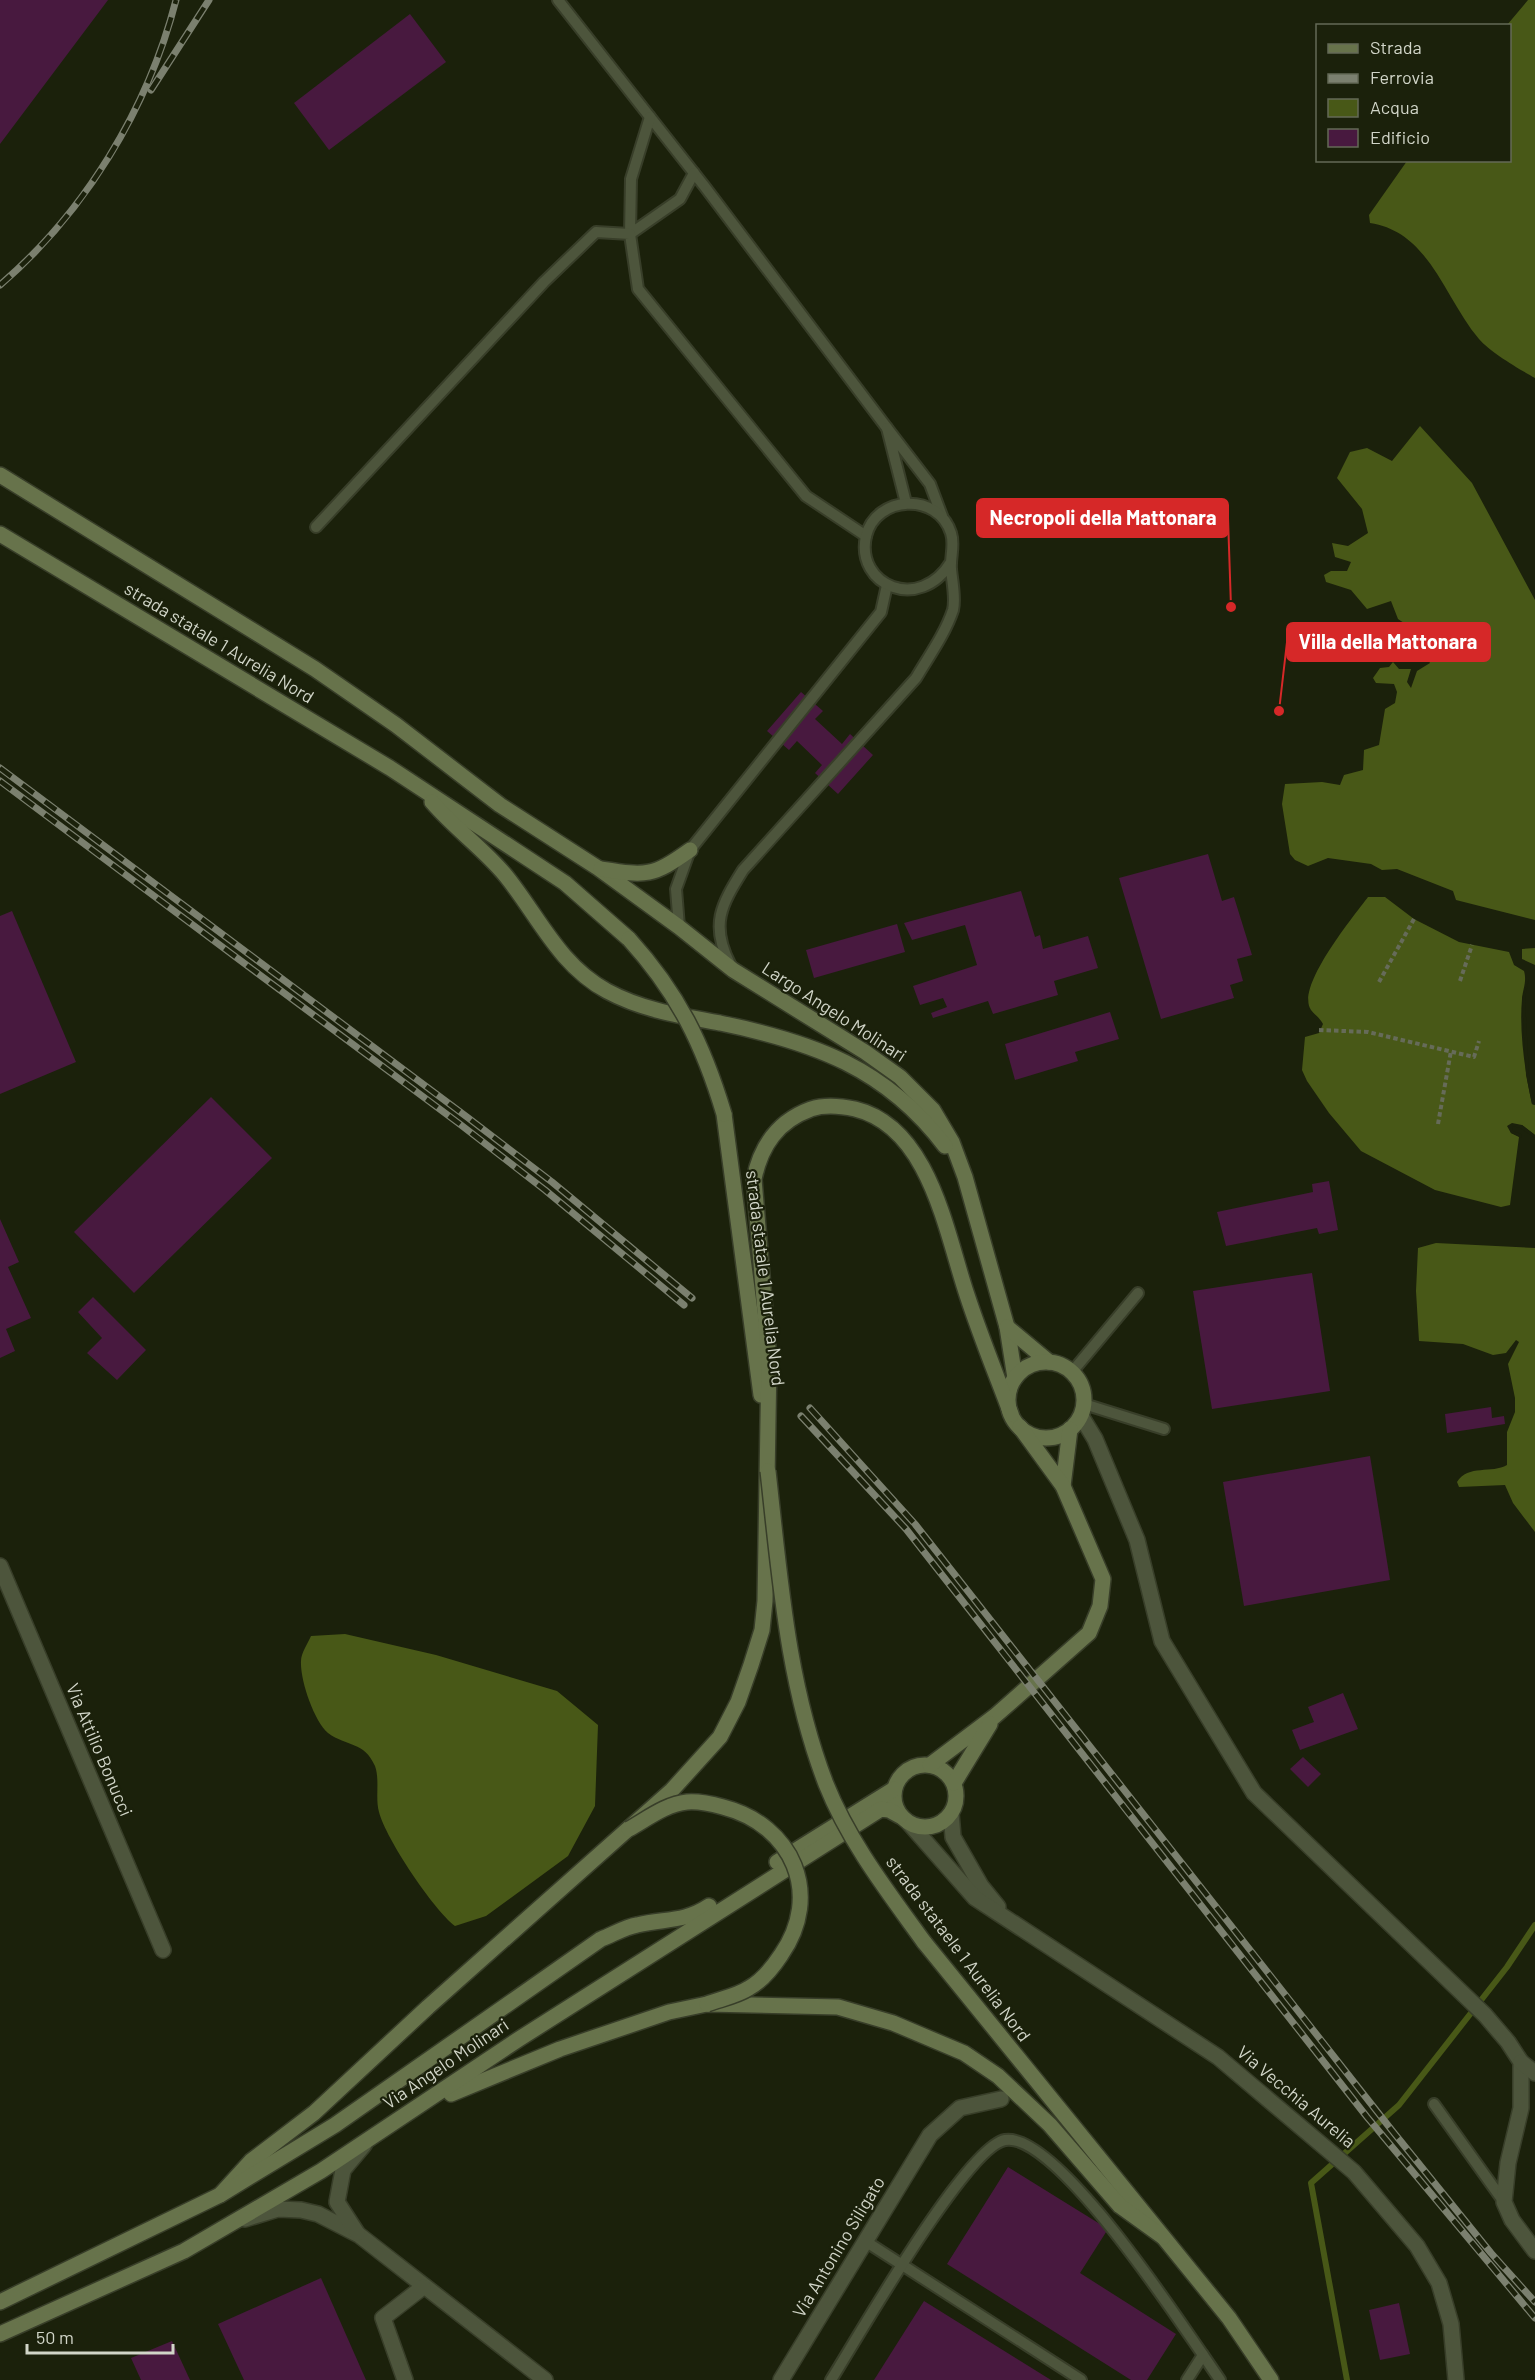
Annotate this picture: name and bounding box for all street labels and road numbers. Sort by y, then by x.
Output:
street label: strada statale 1 Aurelia Nord [121,577,318,708]
street label: Largo Angelo Molinari [758,956,911,1066]
street label: strada statale 1 Aurelia Nord [742,1169,790,1387]
street label: Via Attilio Bonucci [62,1680,138,1819]
street label: strada stataele 1 Aurelia Nord [882,1851,1036,2046]
street label: Via Angelo Molinari [378,2013,512,2113]
street label: Via Vecchia Aurelia [1233,2040,1360,2152]
street label: Via Antonino Siligato [787,2172,889,2321]

